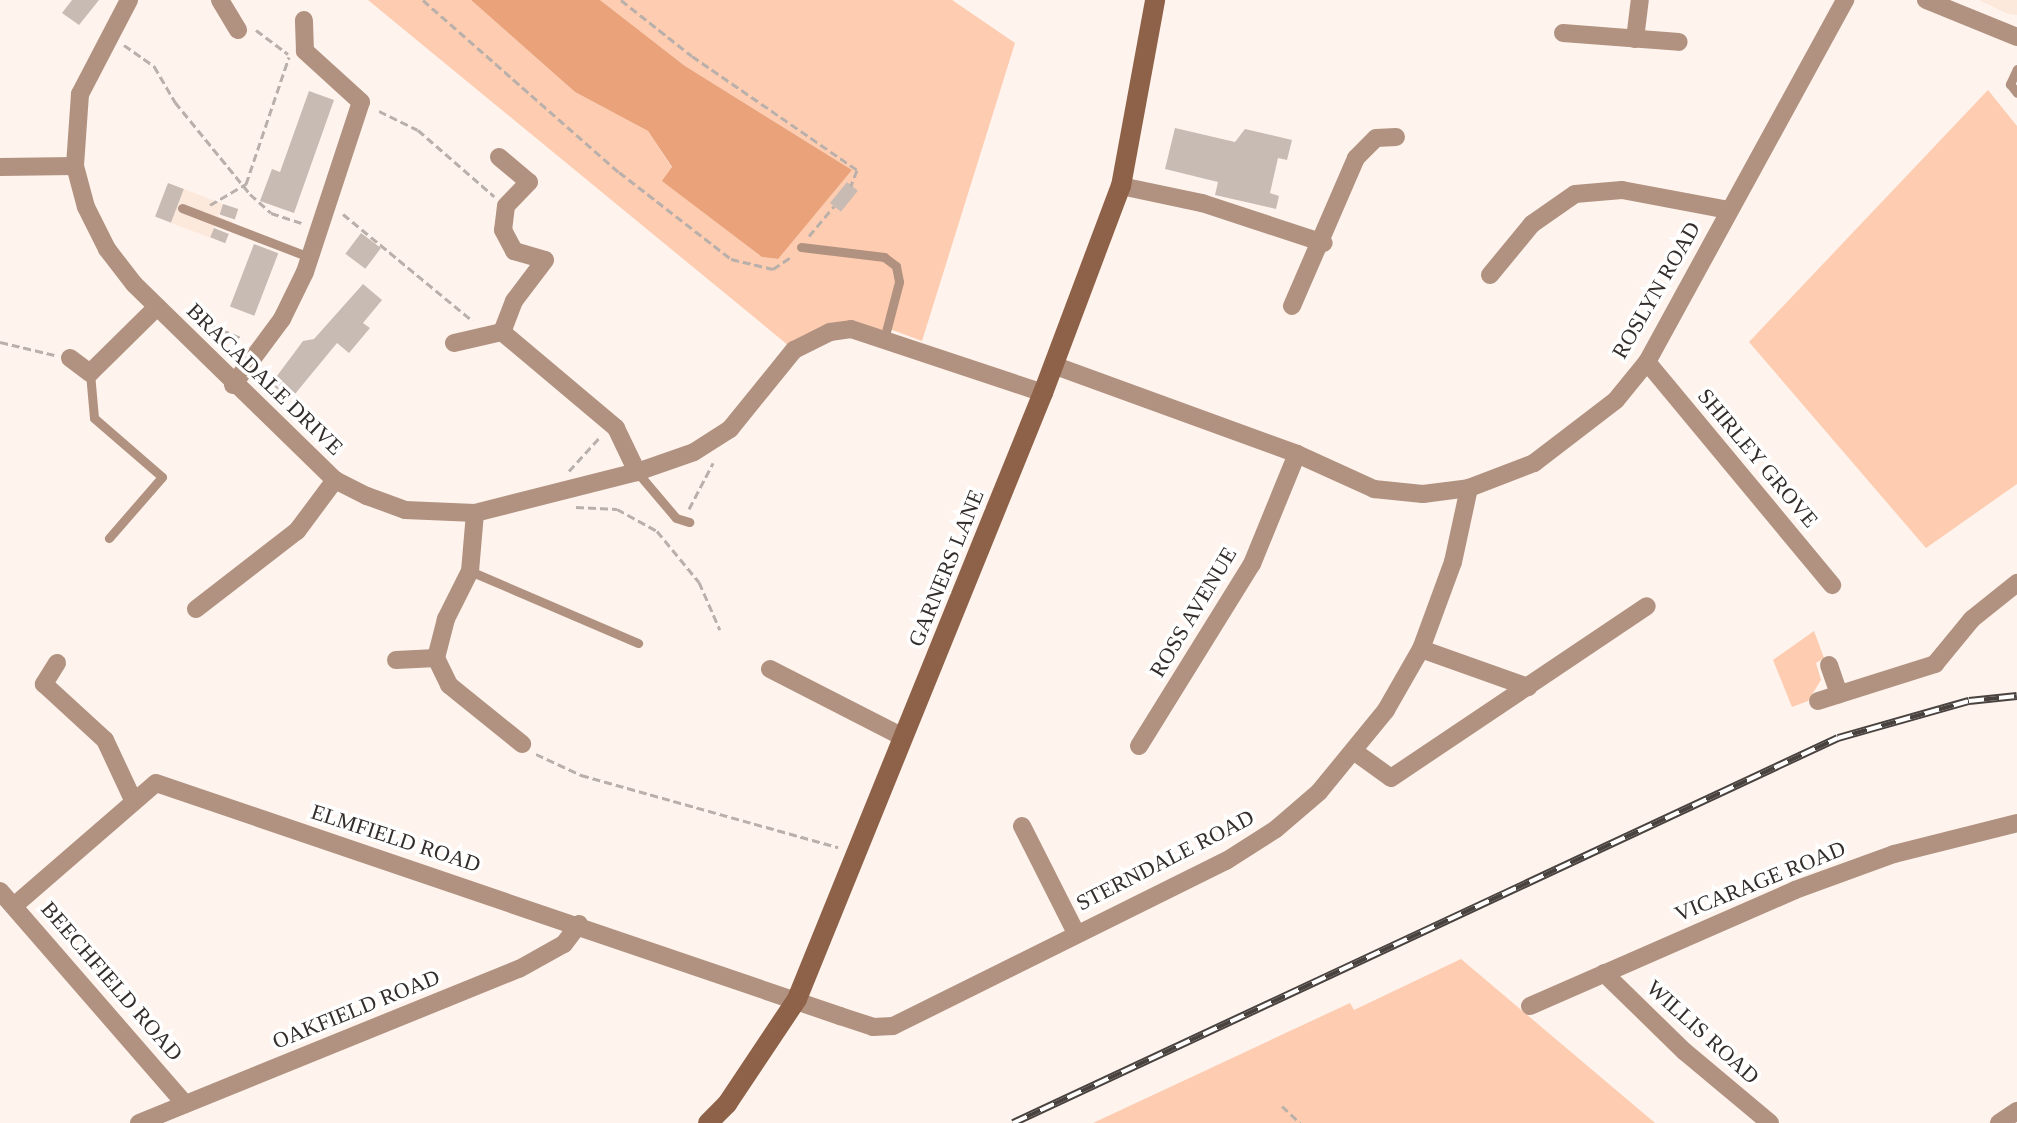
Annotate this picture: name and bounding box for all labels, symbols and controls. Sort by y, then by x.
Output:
street label: ROSLYN ROAD [1606,217,1706,363]
street label: BRACADALE DRIVE [181,298,349,460]
street label: SHIRLEY GROVE [1692,383,1824,533]
street label: GARNERS LANE [903,486,989,650]
street label: ROSS AVENUE [1144,542,1242,682]
street label: ELMFIELD ROAD [308,798,484,878]
street label: STERNDALE ROAD [1072,804,1258,916]
street label: VICARAGE ROAD [1671,835,1849,927]
street label: BEECHFIELD ROAD [36,896,188,1066]
street label: OAKFIELD ROAD [269,963,443,1055]
street label: WILLIS ROAD [1641,975,1765,1089]

